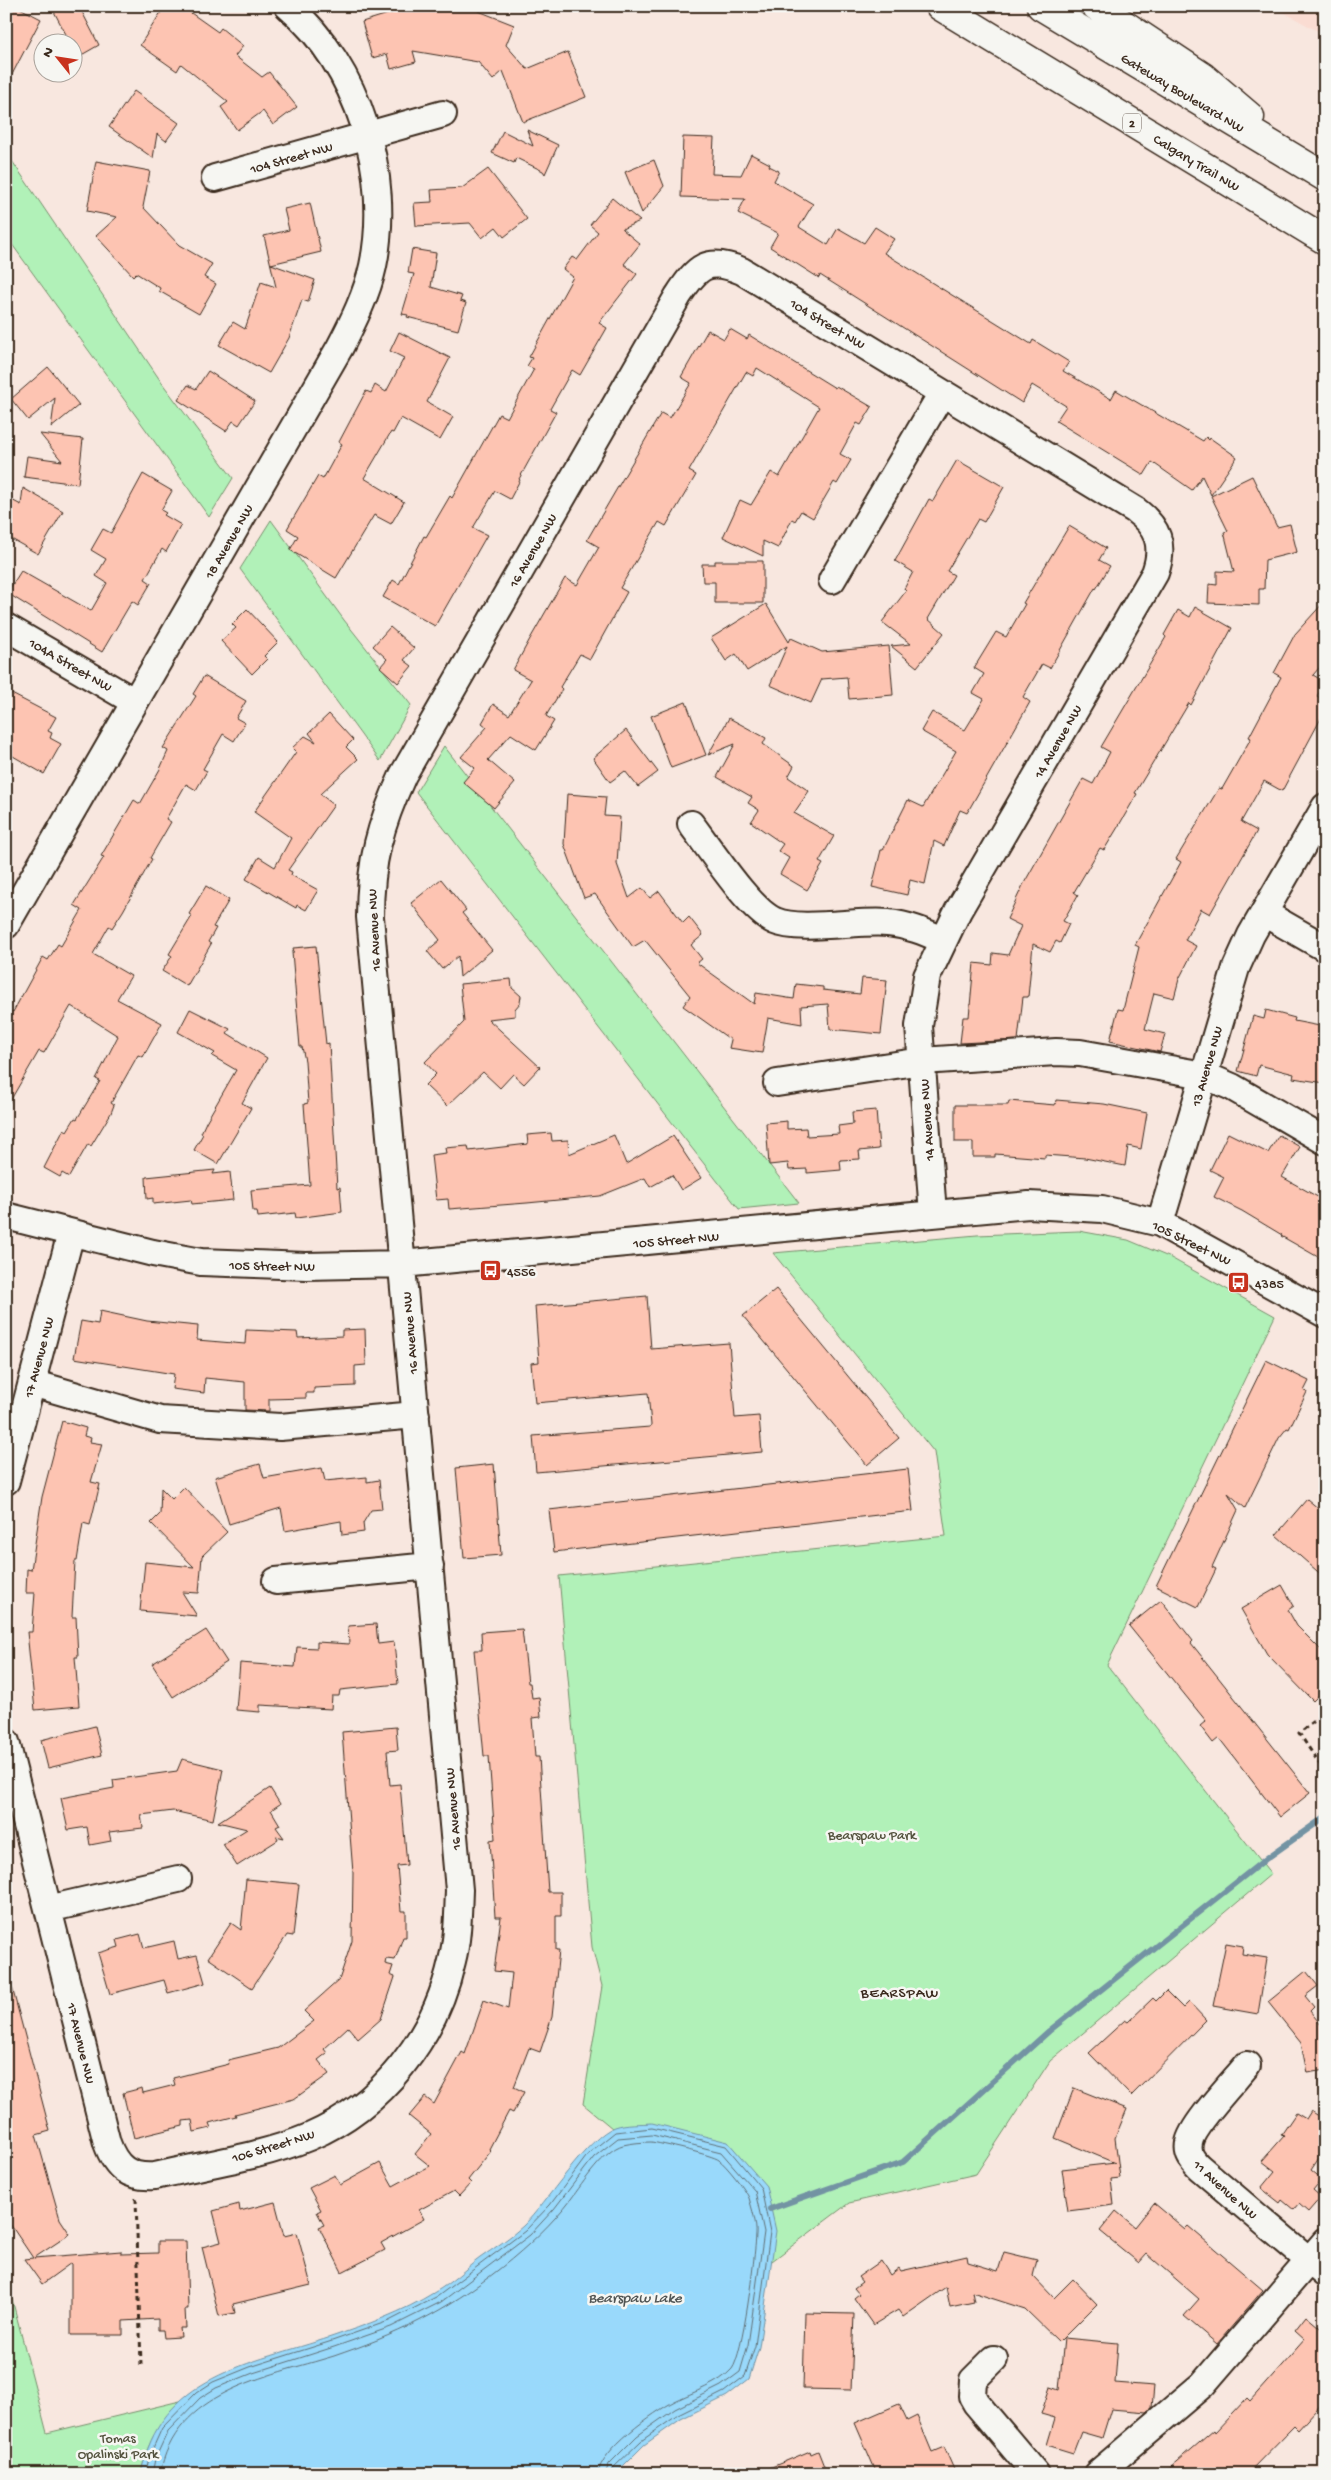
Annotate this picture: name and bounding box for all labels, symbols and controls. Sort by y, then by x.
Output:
north arrow [32,32,82,82]
text: N [39,45,59,61]
street label: Gateway Boulevard NW [1117,51,1247,138]
road number: 2 [1123,114,1141,132]
street label: Calgary Trail NW [1149,132,1242,197]
street label: 104 Street NW [247,139,335,180]
street label: 104 Street NW [785,295,868,354]
street label: 18 Avenue NW [202,502,258,583]
street label: 16 Avenue NW [506,511,562,592]
street label: 104A Street NW [24,635,115,697]
street label: 14 Avenue NW [1031,702,1087,783]
street label: 16 Avenue NW [365,888,386,973]
street label: 13 Avenue NW [1189,1025,1228,1110]
street label: 14 Avenue NW [917,1078,940,1162]
street label: 105 Street NW [1148,1217,1233,1271]
street label: 105 Street NW [632,1229,720,1254]
street label: 105 Street NW [228,1258,315,1277]
bus stop icon: 4556 [479,1259,503,1283]
place label: 4556 [507,1265,536,1282]
bus stop icon: 4385 [1227,1271,1251,1295]
place label: 4385 [1255,1277,1284,1294]
street label: 16 Avenue NW [399,1291,424,1376]
street label: 17 Avenue NW [21,1315,59,1401]
street label: 16 Avenue NW [442,1767,467,1852]
park label: Bearspaw Park [827,1828,918,1845]
district label: BEARSPAW [860,1985,939,2003]
street label: 17 Avenue NW [61,2000,98,2086]
street label: 106 Street NW [229,2127,317,2168]
street label: 11 Avenue NW [1188,2157,1260,2224]
water label: Bearspaw Lake [588,2290,683,2308]
park label: Tomas Opalinski Park [78,2431,160,2464]

